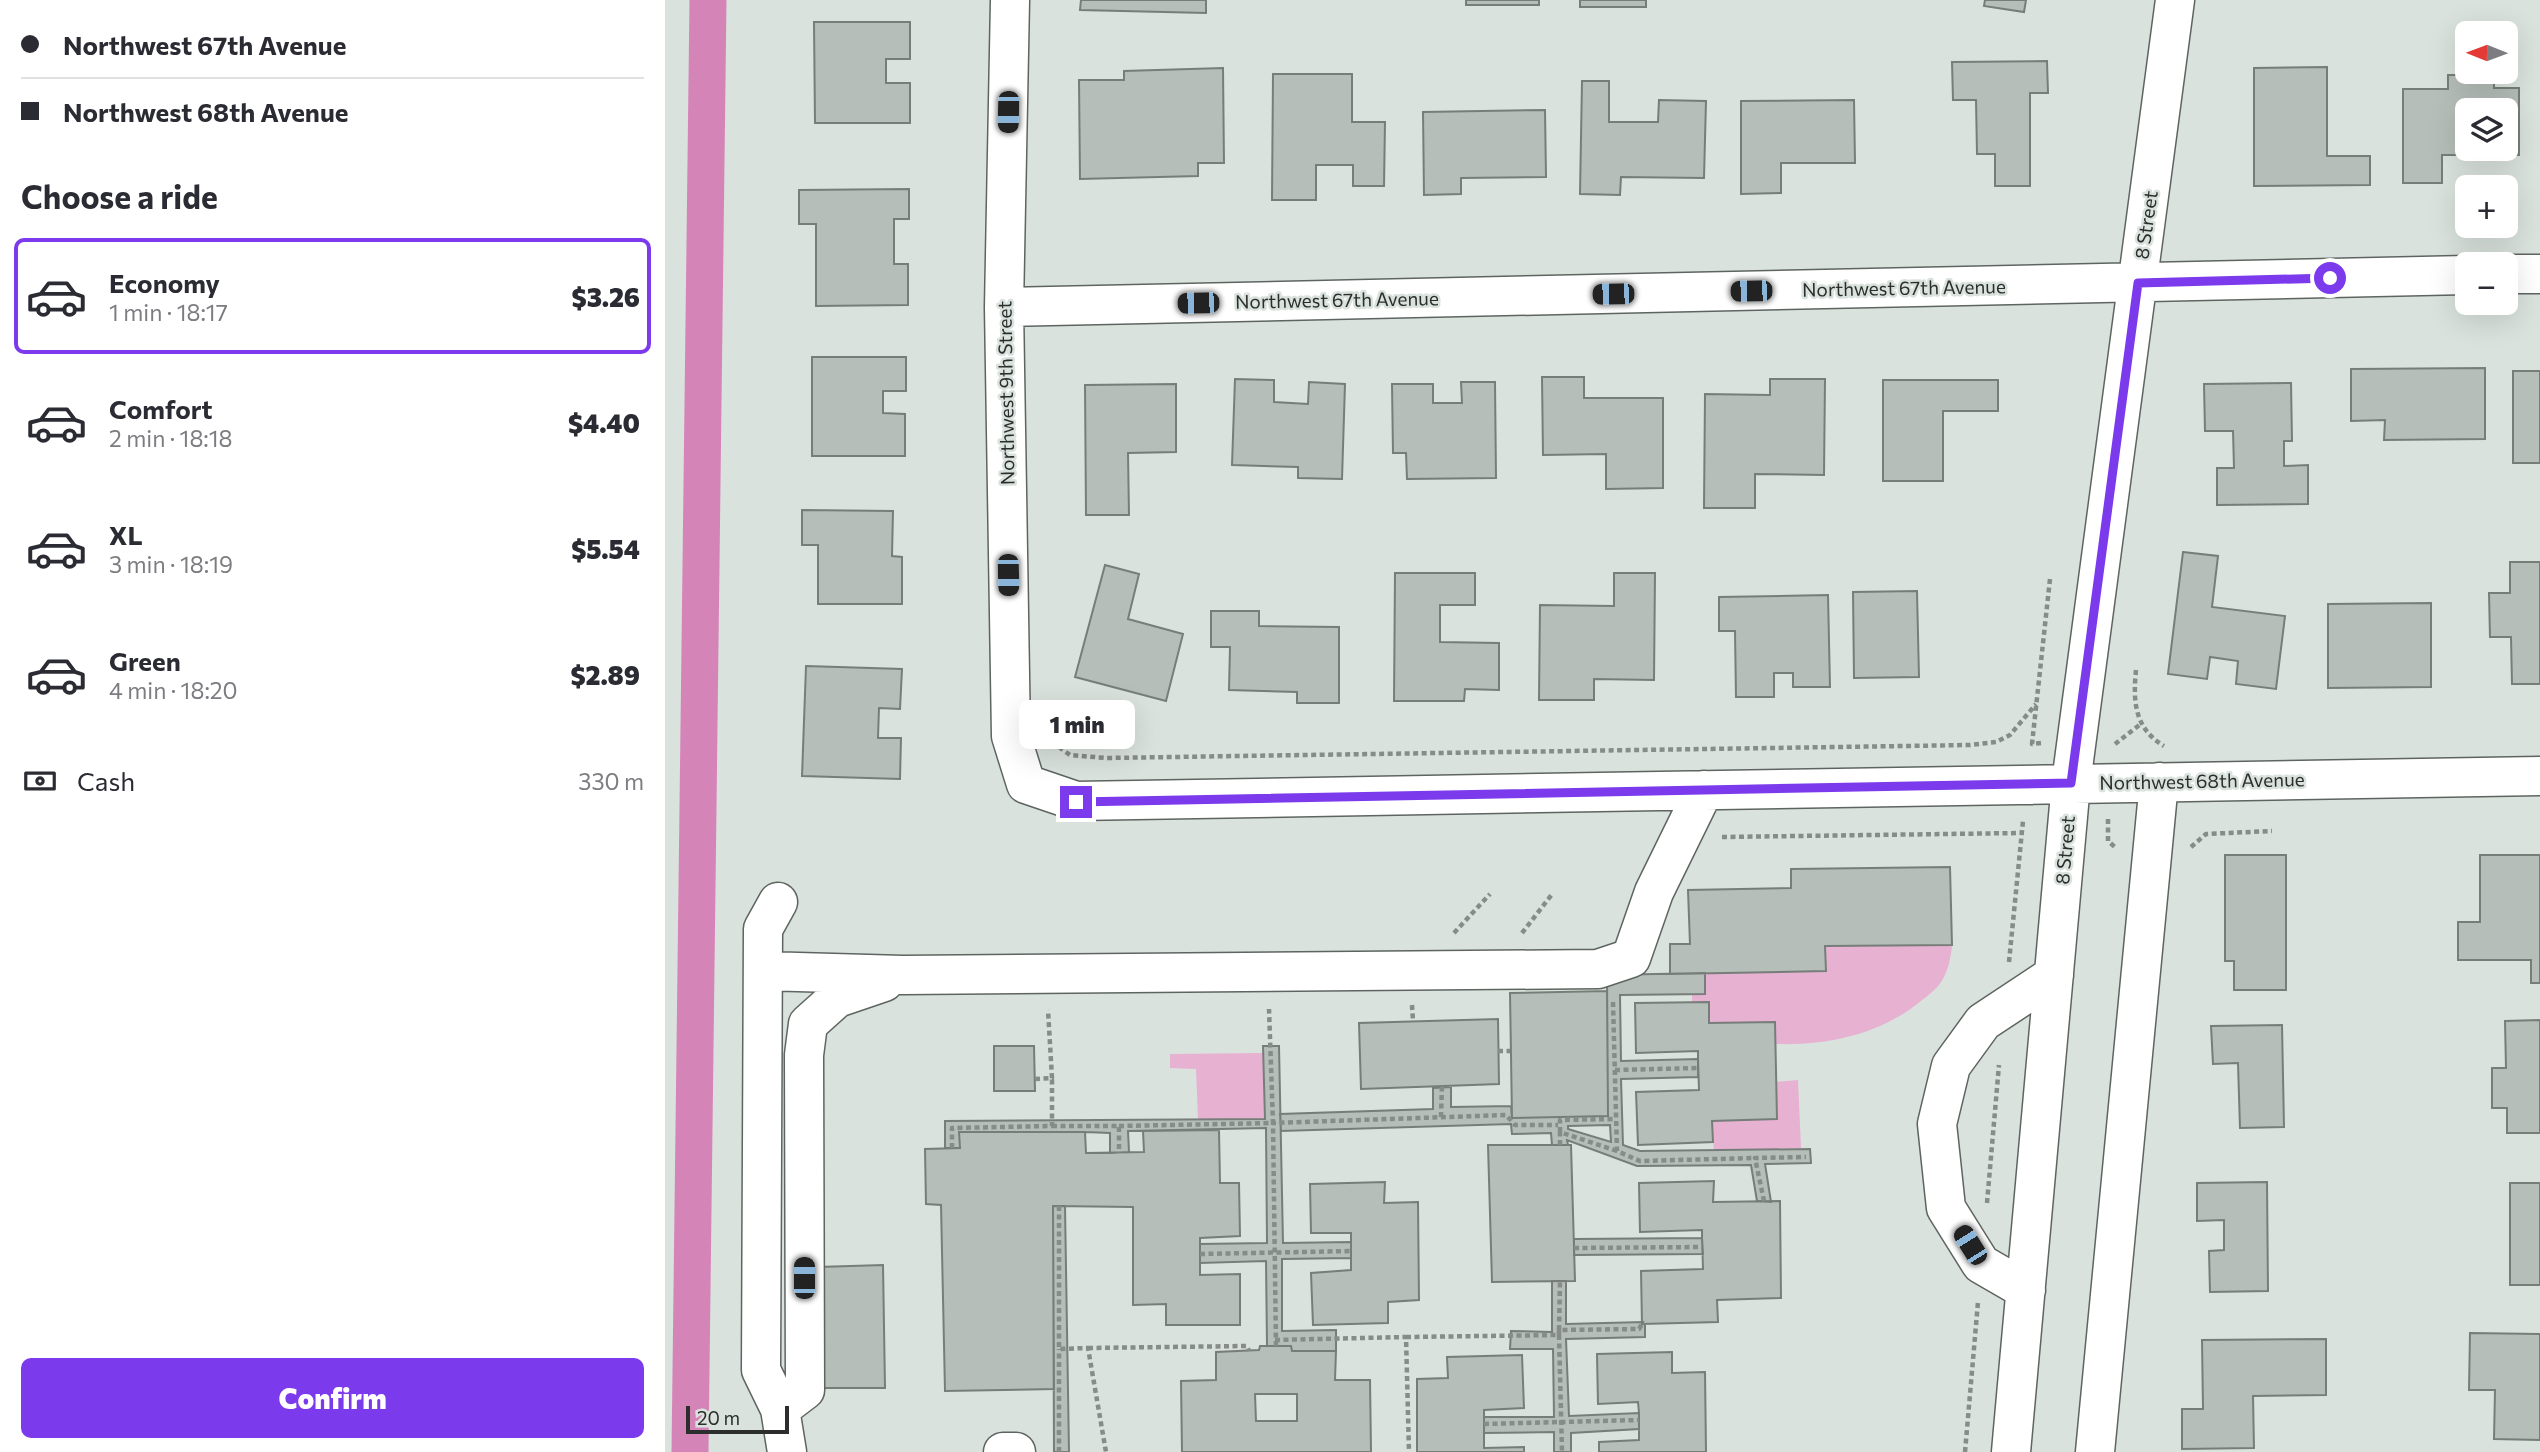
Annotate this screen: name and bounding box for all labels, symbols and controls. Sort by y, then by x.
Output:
north arrow [2455,21,2518,84]
map controls [2455,21,2518,315]
text: Northwest 67th Avenue [63,29,346,60]
car [998,91,1019,133]
text: Northwest 68th Avenue [63,96,348,127]
button: layers [2455,98,2518,161]
button: + [2455,175,2518,238]
text: Choose a ride [21,176,218,216]
street label: 8 Street [2129,189,2162,261]
button: − [2455,252,2518,315]
route start [2314,262,2346,294]
icon: car [25,265,88,328]
text: Economy [109,267,220,298]
street label: Northwest 67th Avenue [1802,274,2006,301]
car [1730,280,1773,302]
text: $3.26 [572,281,640,312]
car [1592,283,1635,305]
street label: Northwest 67th Avenue [1235,286,1439,313]
car [1177,292,1220,314]
text: 1 min · 18:17 [109,298,228,326]
street label: Northwest 9th Street [992,301,1019,485]
icon: car [25,391,88,454]
text: Comfort [109,393,212,424]
text: $4.40 [568,407,640,438]
text: 2 min · 18:18 [109,424,233,452]
icon: car [25,517,88,580]
text: XL [109,519,143,550]
text: $5.54 [571,533,640,564]
text: 3 min · 18:19 [109,550,233,578]
car [998,554,1019,596]
icon: car [25,643,88,706]
text: Green [109,645,181,676]
text: $2.89 [570,659,640,690]
text: 4 min · 18:20 [109,676,238,704]
callout: 1 min [1018,700,1134,750]
text: 1 min [1049,710,1105,738]
icon: cash [21,762,59,800]
text: Cash [77,765,135,796]
text: 330 m [578,767,644,795]
street label: Northwest 68th Avenue [2099,767,2305,794]
route end [1060,786,1092,818]
street label: 8 Street [2050,814,2079,885]
car [1950,1222,1991,1268]
car [794,1257,815,1299]
button: Confirm [21,1358,644,1438]
scale bar [686,1403,789,1435]
text: 20 m [697,1406,740,1429]

